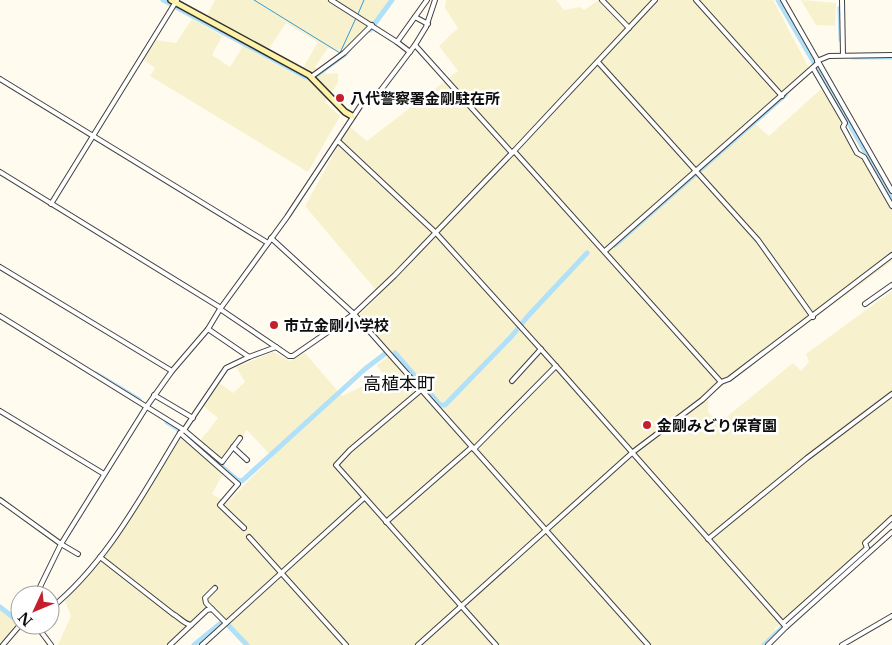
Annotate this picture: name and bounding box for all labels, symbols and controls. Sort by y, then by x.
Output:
place label: 八代警察署金剛駐在所 [350,89,500,108]
marker: 八代警察署金剛駐在所 [334,92,346,104]
place label: 市立金剛小学校 [284,316,389,335]
marker: 市立金剛小学校 [268,319,280,331]
district label: 高植本町 [363,373,435,395]
place label: 金剛みどり保育園 [657,416,777,435]
marker: 金剛みどり保育園 [641,419,653,431]
north arrow [10,585,60,635]
text: N [15,608,37,630]

